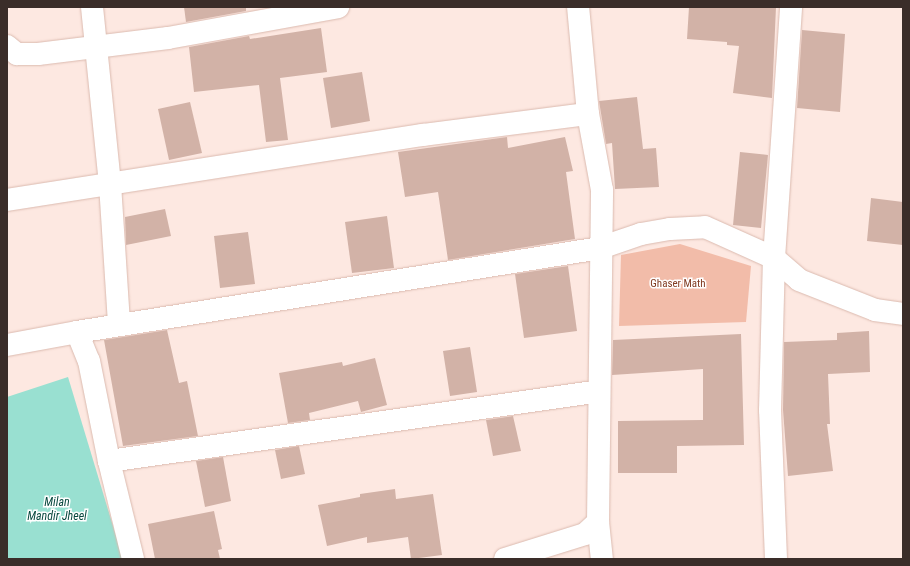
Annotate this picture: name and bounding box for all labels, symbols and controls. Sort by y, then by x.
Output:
park label: Ghaser Math [650,277,706,291]
water label: Milan Mandir Jheel [27,496,87,524]

